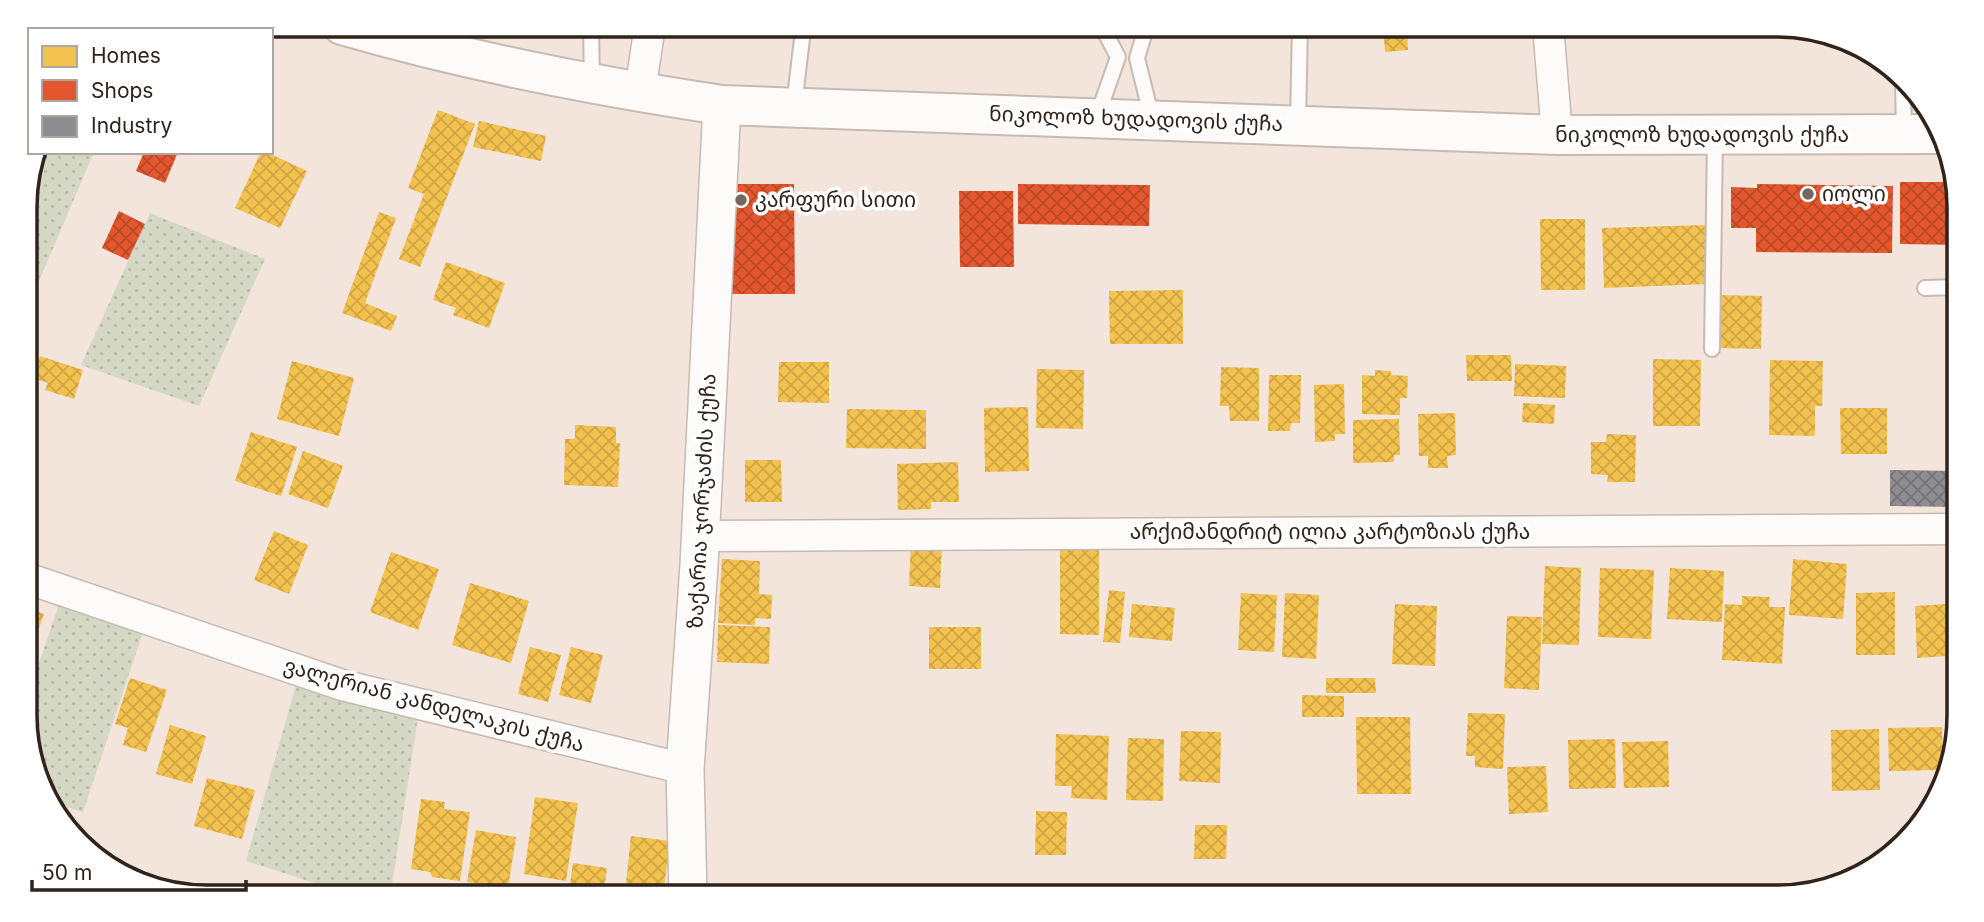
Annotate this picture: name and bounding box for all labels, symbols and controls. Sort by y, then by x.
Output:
legend [28,28,273,154]
text: Homes [91,43,161,68]
text: Shops [91,78,153,103]
street label: ნიკოლოზ ხუდადოვის ქუჩა [989,101,1283,137]
text: Industry [91,113,173,138]
street label: ნიკოლოზ ხუდადოვის ქუჩა [1555,122,1849,148]
place label: იოლი [1822,181,1886,207]
marker: იოლი [1800,186,1816,202]
place label: კარფური სითი [755,187,916,212]
marker: კარფური სითი [733,192,749,208]
street label: ზაქარია ჯორჯაძის ქუჩა [682,373,721,629]
street label: არქიმანდრიტ ილია კარტოზიას ქუჩა [1130,519,1530,545]
street label: ვალერიან კანდელაკის ქუჩა [281,652,587,758]
scale bar [32,848,245,892]
text: 50 m [42,860,92,885]

